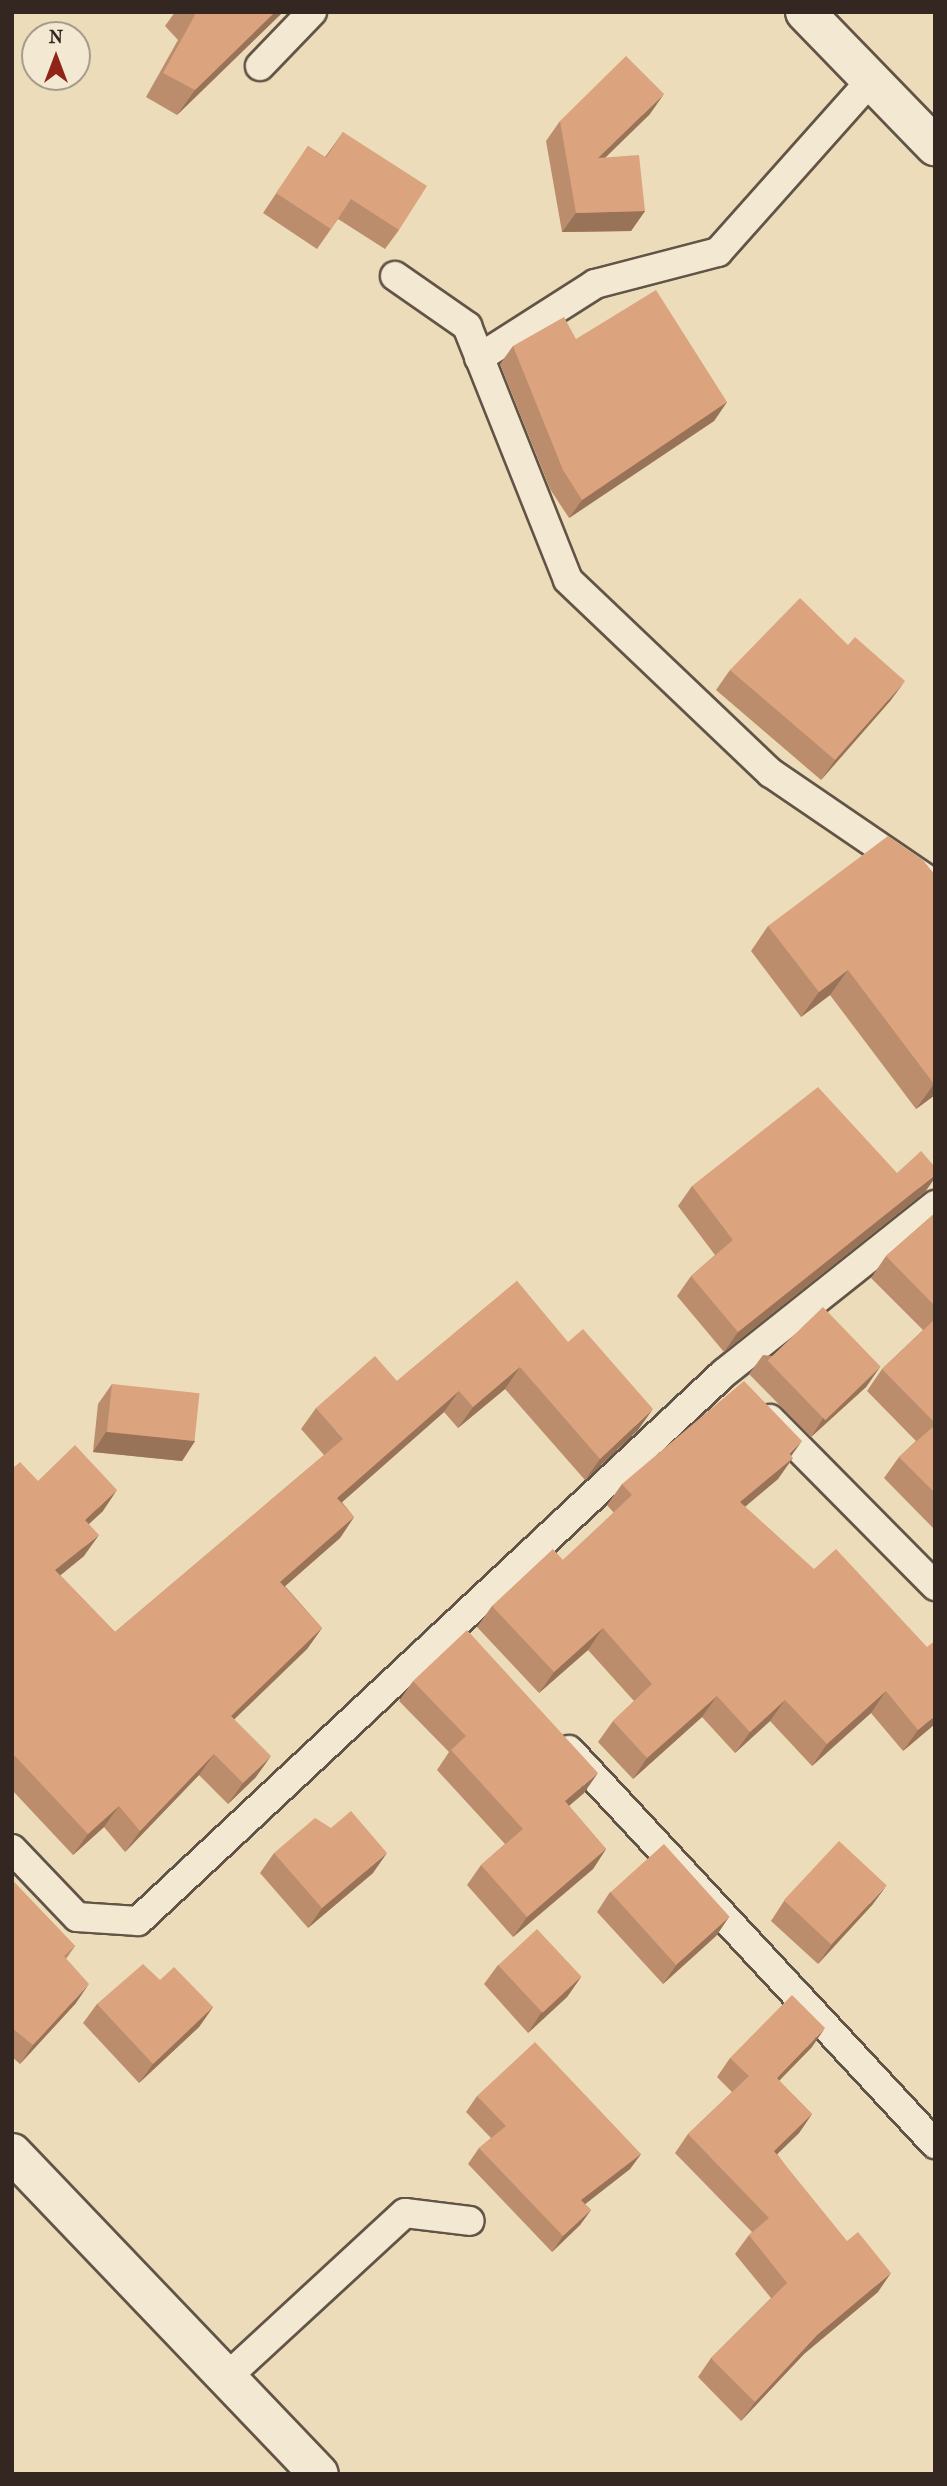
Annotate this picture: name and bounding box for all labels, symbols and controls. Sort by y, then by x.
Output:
north arrow [21,21,91,91]
text: N [49,26,63,48]

